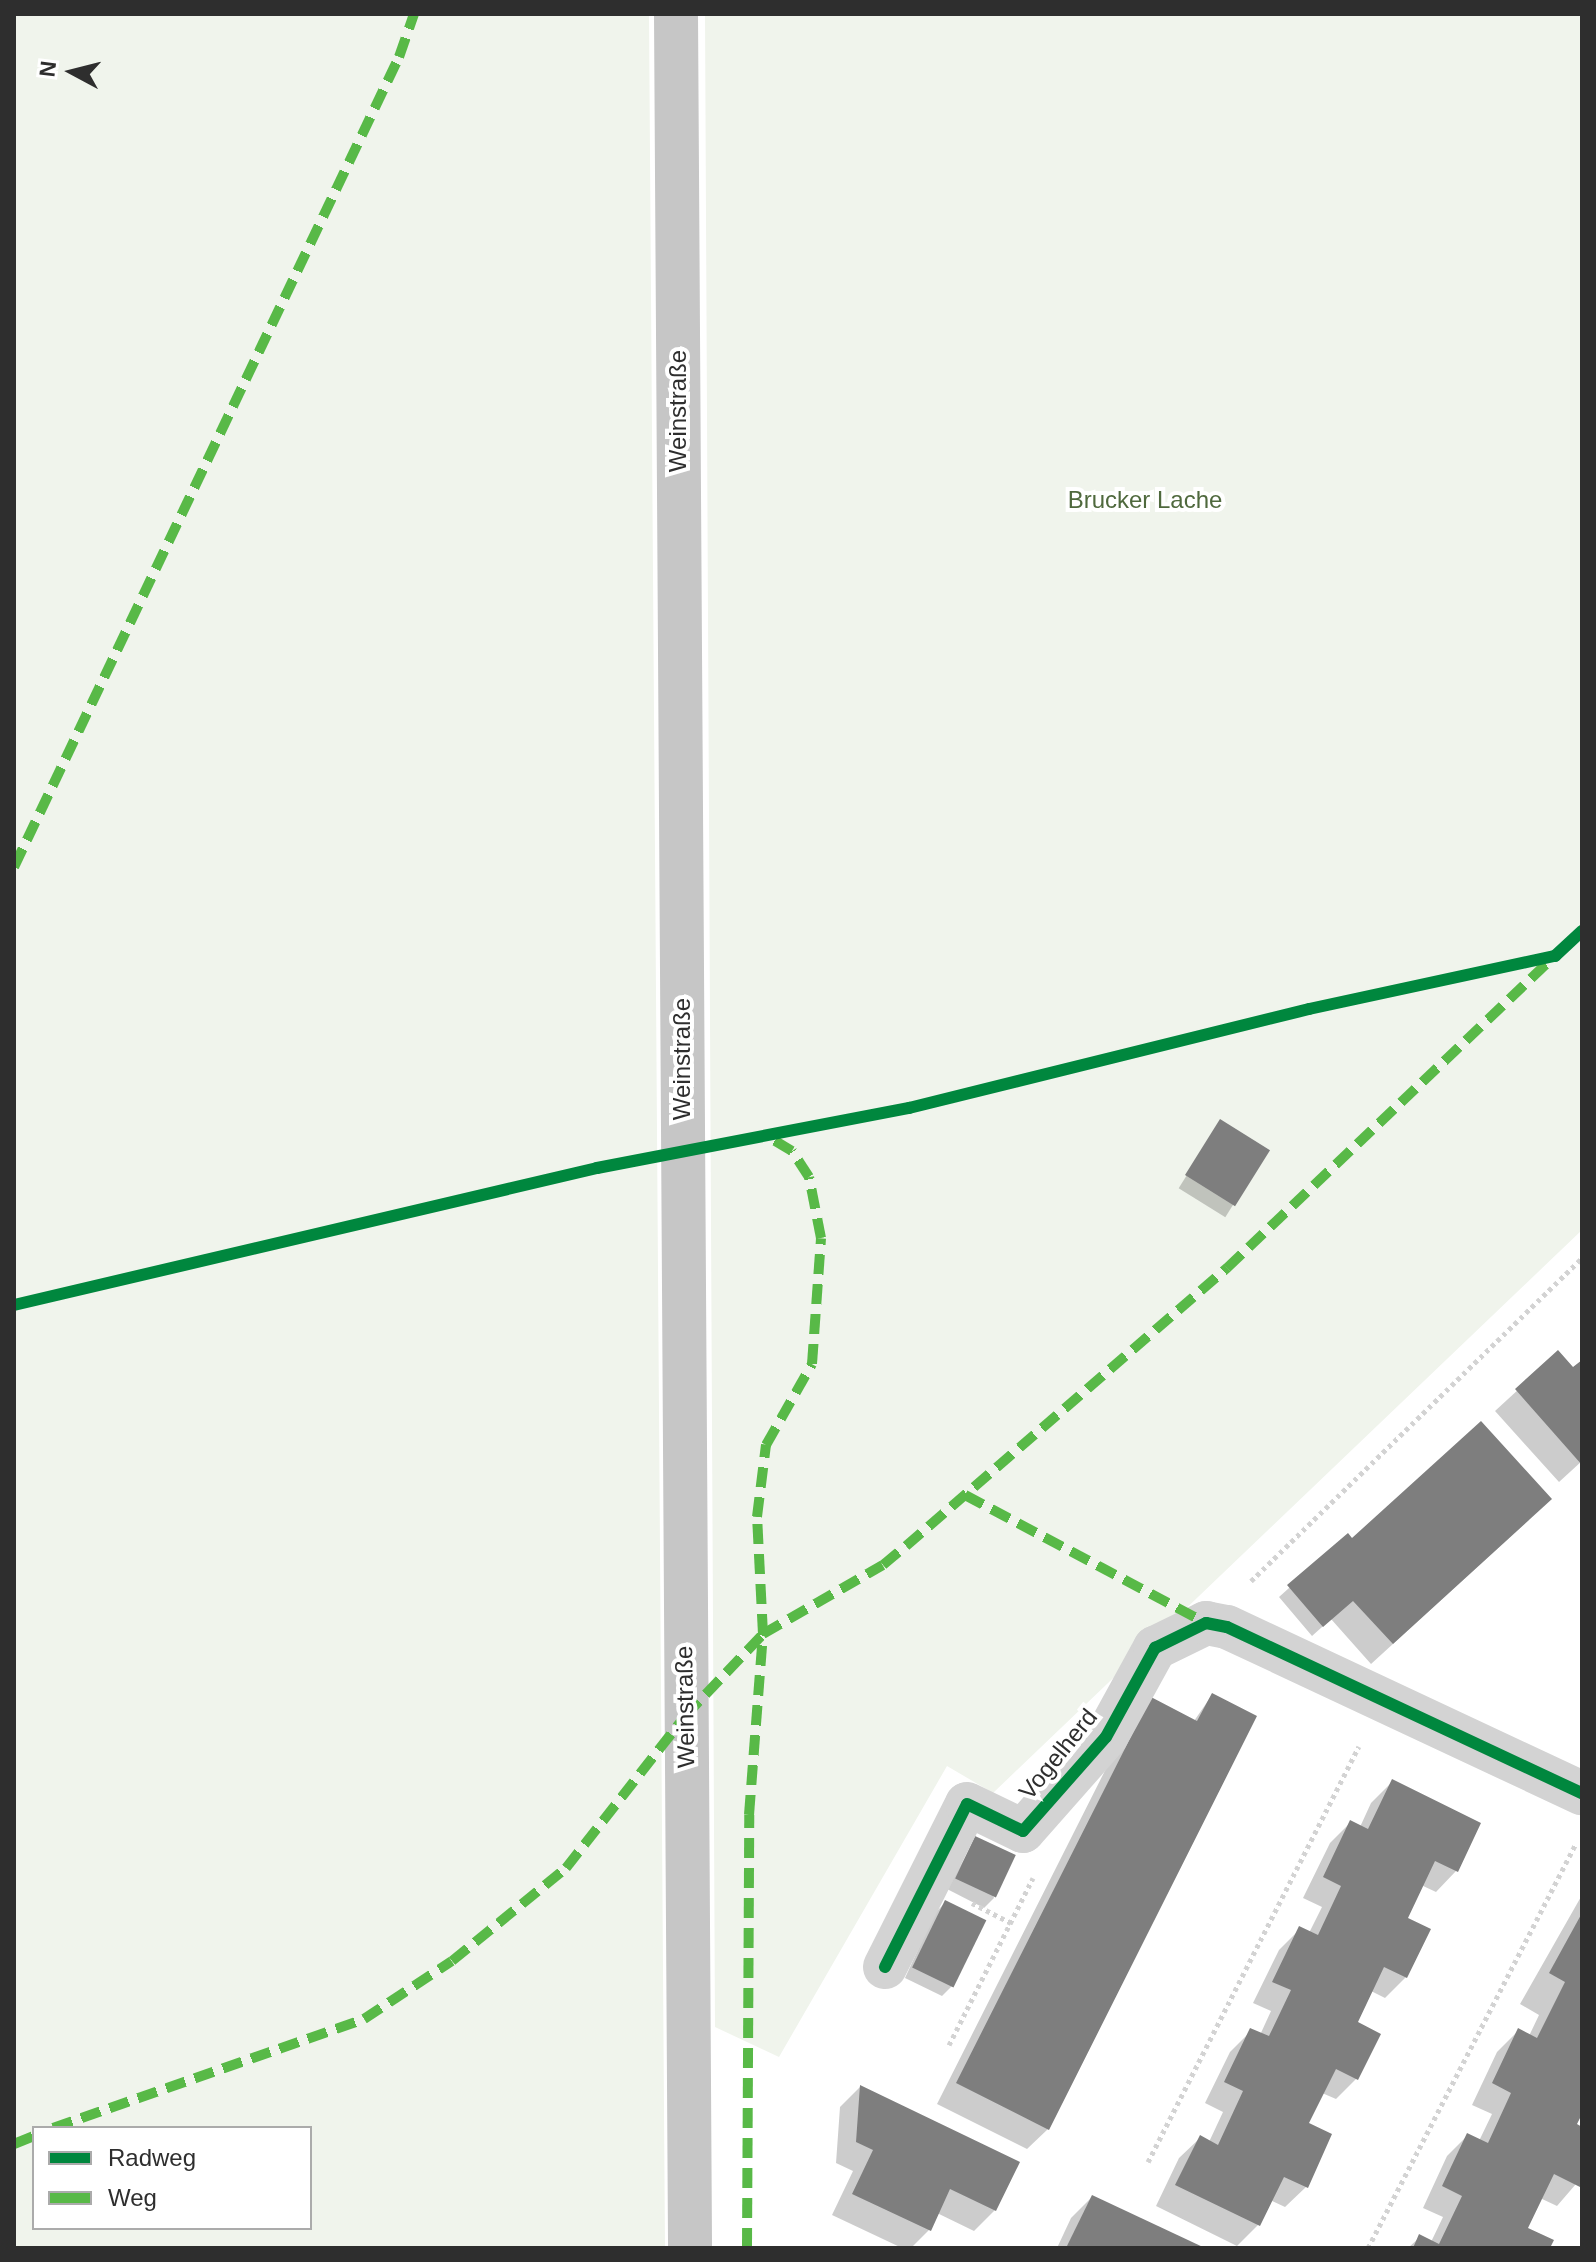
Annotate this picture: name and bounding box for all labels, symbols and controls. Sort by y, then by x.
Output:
north arrow [32,32,112,112]
text: N [34,60,61,78]
street label: Weinstraße [664,350,692,472]
park label: Brucker Lache [1068,486,1222,514]
street label: Weinstraße [668,998,696,1120]
street label: Weinstraße [670,1646,700,1768]
street label: Vogelherd [1013,1703,1103,1805]
legend [32,2126,312,2230]
text: Radweg [108,2144,196,2171]
text: Weg [108,2184,157,2211]

